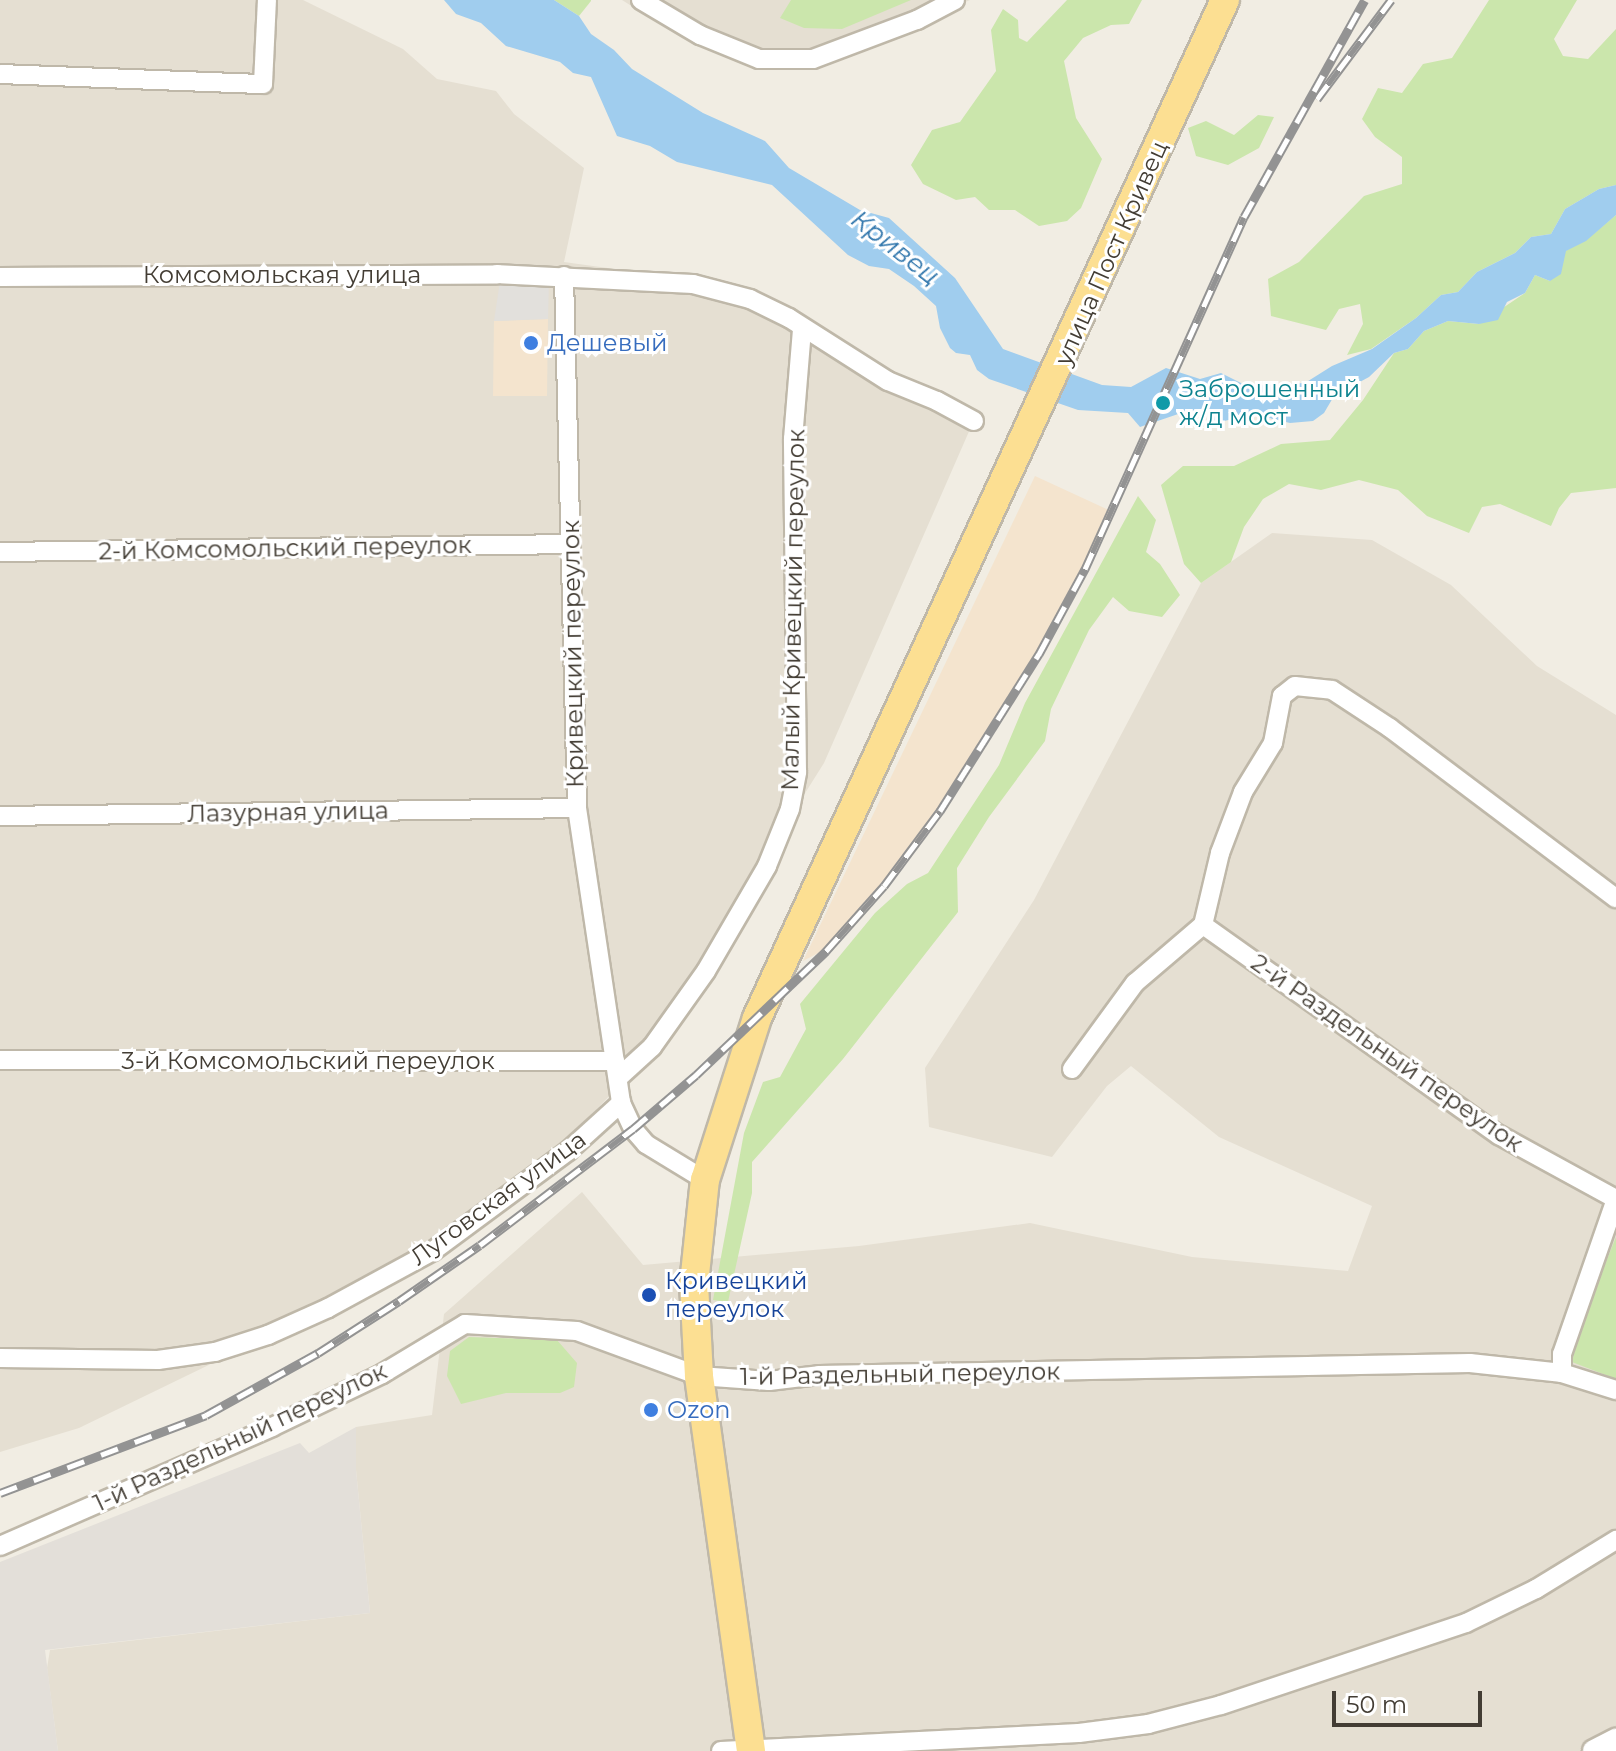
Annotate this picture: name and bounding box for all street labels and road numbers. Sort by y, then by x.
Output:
street label: улица Пост Кривец [1049,136,1173,370]
street label: Комсомольская улица [143,261,421,289]
street label: Малый Кривецкий переулок [775,429,811,791]
street label: Кривецкий переулок [556,520,590,788]
street label: 2-й Комсомольский переулок [98,530,472,566]
street label: Лазурная улица [187,796,389,828]
street label: 2-й Раздельный переулок [1246,948,1528,1158]
street label: 3-й Комсомольский переулок [121,1047,495,1075]
street label: Луговская улица [405,1125,591,1271]
street label: 1-й Раздельный переулок [89,1356,391,1518]
street label: 1-й Раздельный переулок [740,1357,1060,1391]

